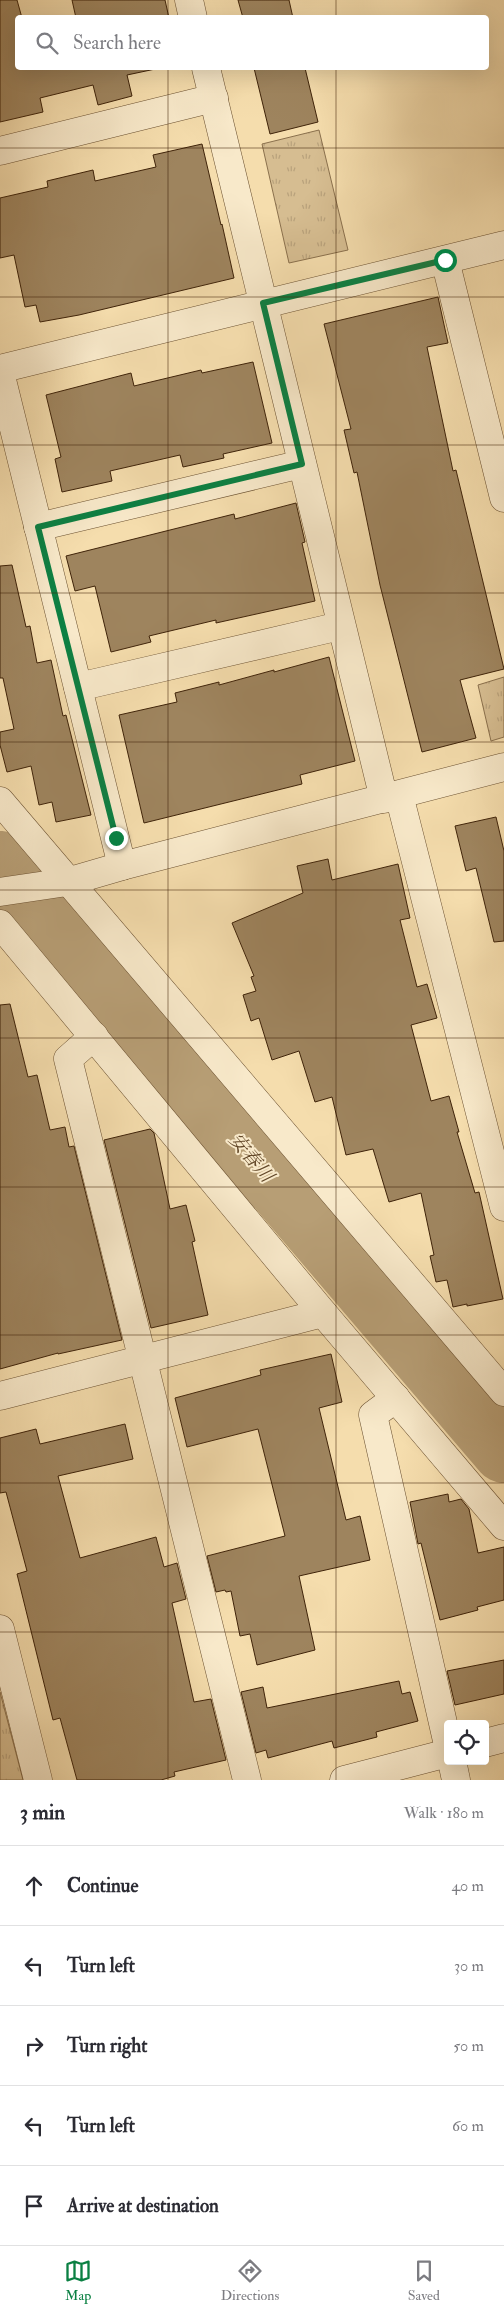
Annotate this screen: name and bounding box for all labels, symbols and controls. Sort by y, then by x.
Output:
search box [15,15,489,70]
icon: search [33,29,61,57]
text: Search here [73,31,161,55]
route start [434,249,457,272]
route end [105,827,128,850]
water label: 安春川 [224,1128,280,1189]
map controls [444,1720,489,1765]
button: locate [444,1720,489,1765]
text: 3 min [20,1799,65,1826]
text: Walk · 180 m [404,1803,484,1823]
icon: ahead [20,1872,48,1900]
text: Continue [67,1874,138,1898]
text: 40 m [451,1876,484,1896]
icon: left [20,1952,48,1980]
text: Turn left [67,1954,135,1978]
text: 30 m [454,1956,484,1976]
icon: right [20,2032,48,2060]
text: Turn right [67,2034,147,2058]
text: 50 m [453,2036,484,2056]
icon: left [20,2112,48,2140]
text: Turn left [67,2114,135,2138]
text: 60 m [452,2116,484,2136]
icon: arrive [20,2192,48,2220]
text: Arrive at destination [67,2194,219,2218]
tab: Map [64,2257,92,2304]
tab: Directions [221,2257,279,2304]
tab: Saved [408,2257,440,2304]

